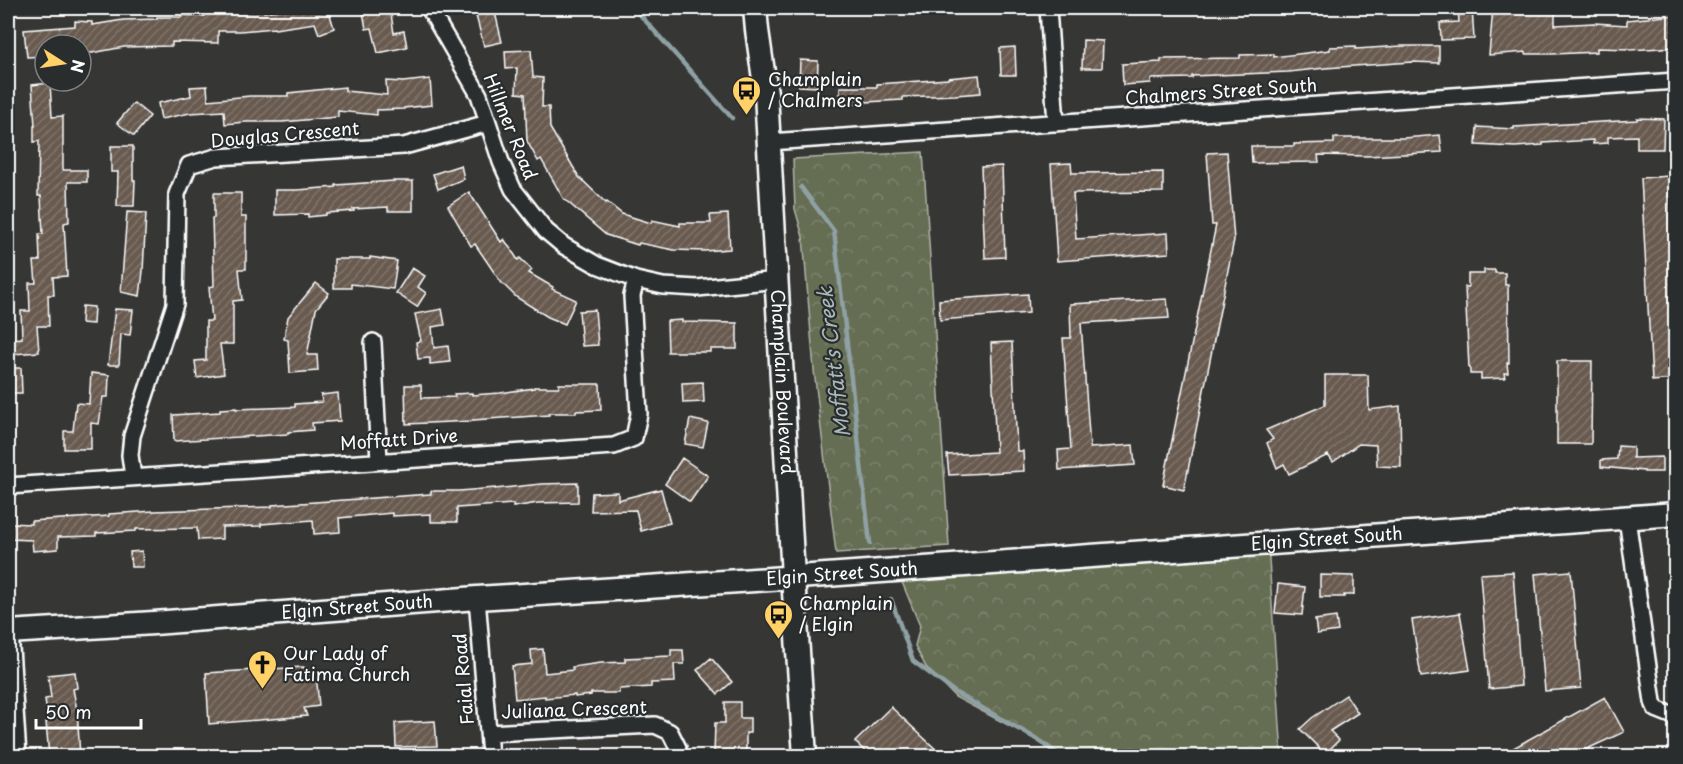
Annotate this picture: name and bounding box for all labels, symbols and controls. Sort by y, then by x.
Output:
north arrow [33,33,93,93]
text: N [66,58,92,75]
place label: Champlain / Chalmers [768,65,863,113]
street label: Hillmer Road [478,69,545,184]
street label: Chalmers Street South [1124,70,1318,111]
bus stop icon: Champlain / Chalmers [731,74,763,116]
street label: Douglas Crescent [210,114,360,153]
water label: Moffatt's Creek [809,284,857,439]
street label: Champlain Boulevard [765,288,802,475]
street label: Moffatt Drive [339,421,459,456]
street label: Elgin Street South [1250,519,1403,556]
street label: Elgin Street South [765,553,919,591]
street label: Elgin Street South [280,586,434,625]
place label: Champlain / Elgin [799,589,893,637]
bus stop icon: Champlain / Elgin [762,598,794,640]
street label: Faial Road [445,632,480,726]
place label: Our Lady of Fatima Church [283,639,410,687]
church icon: Our Lady of Fatima Church [246,648,278,690]
scale bar [36,692,141,730]
street label: Juliana Crescent [501,692,647,725]
text: 50 m [45,698,92,725]

